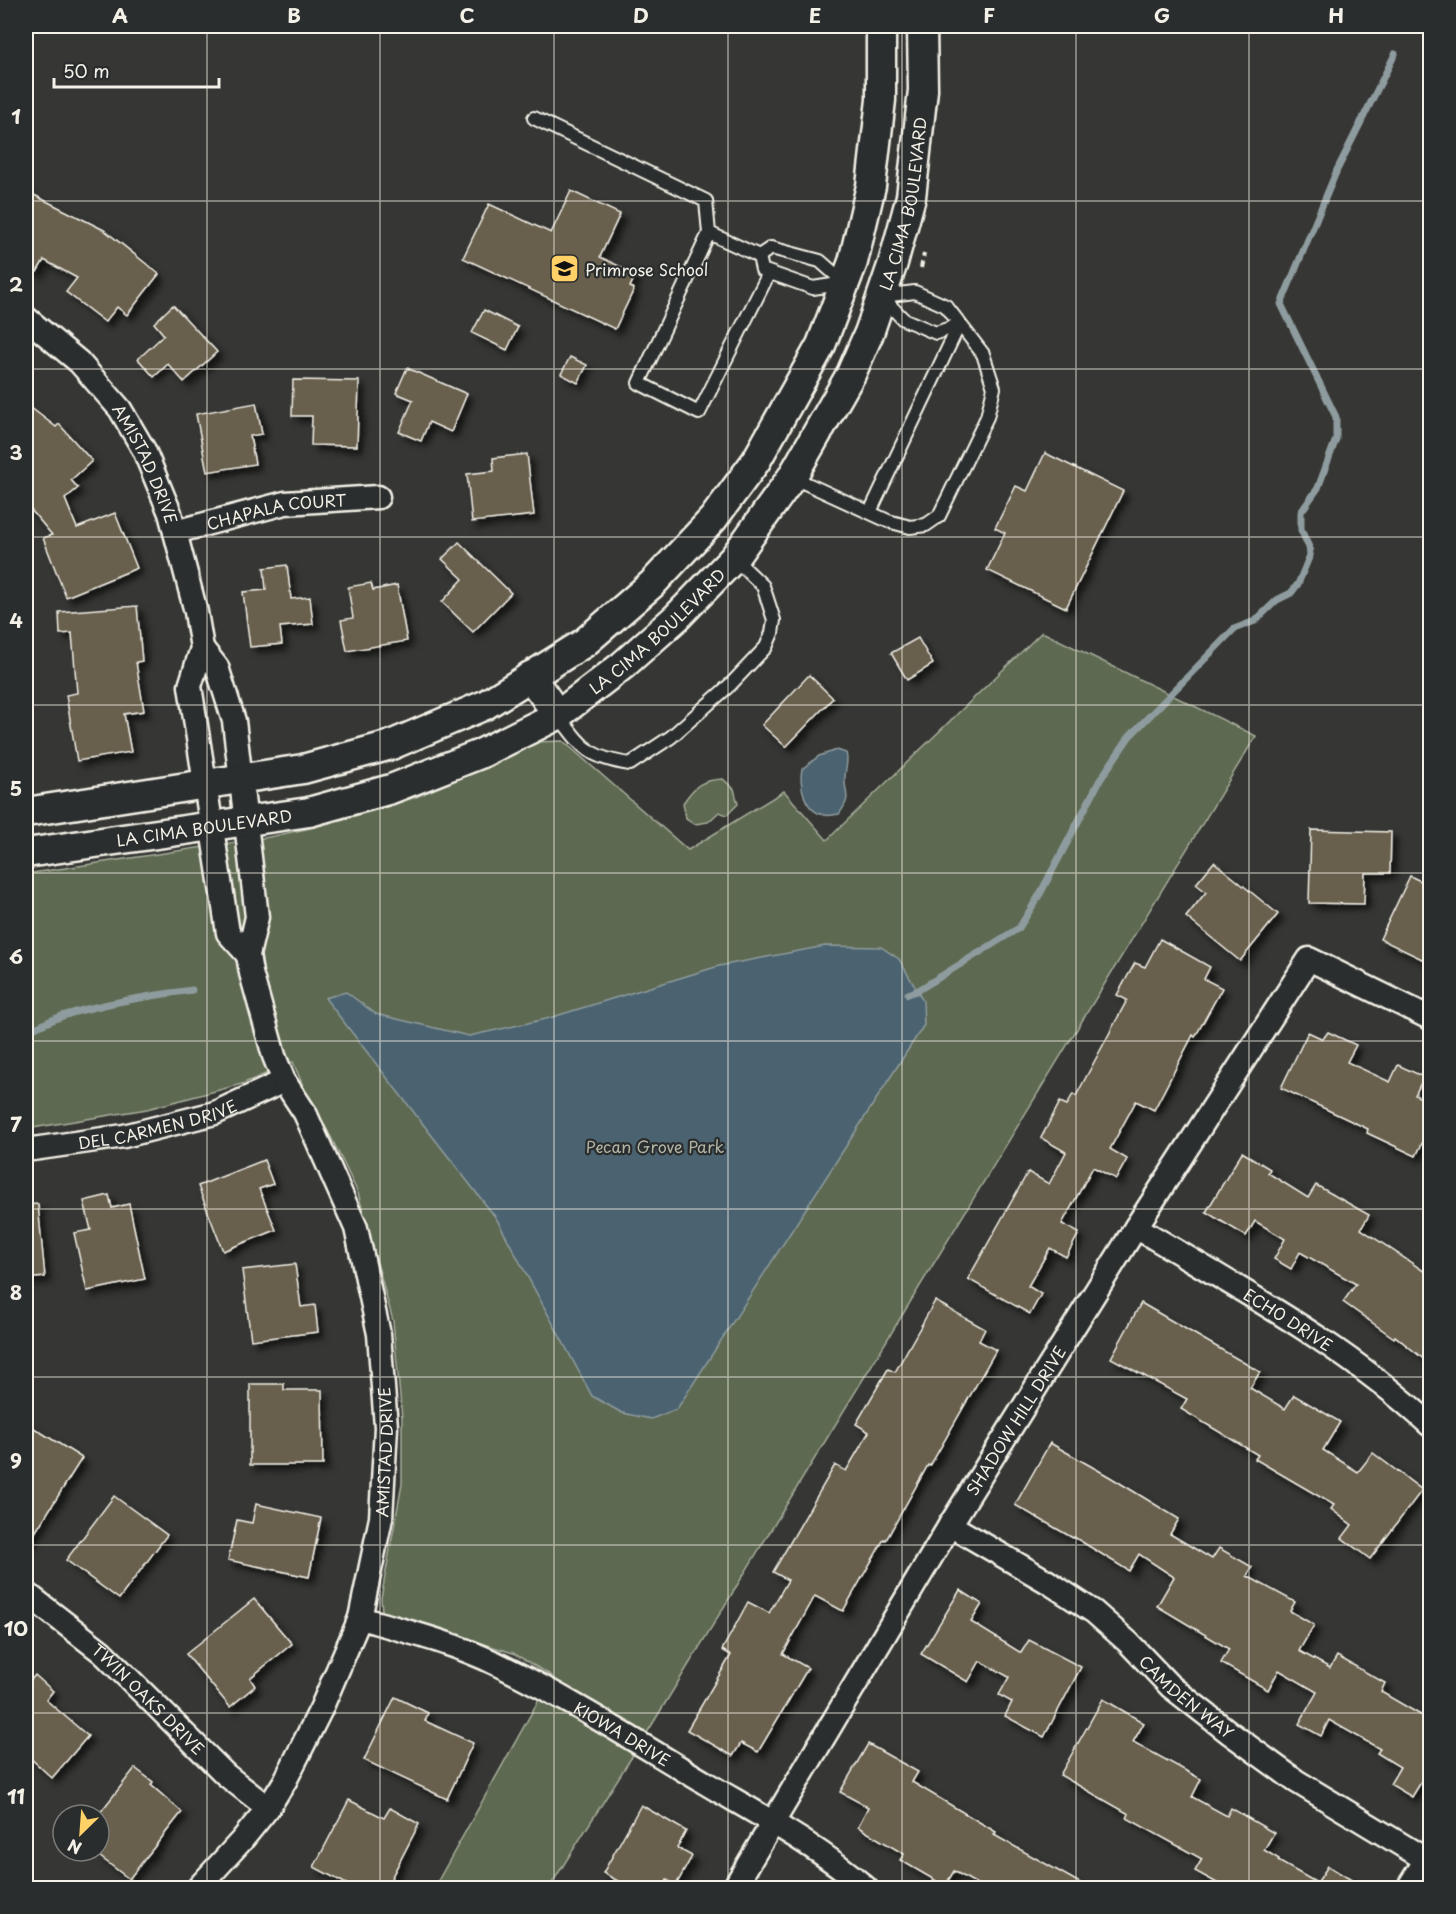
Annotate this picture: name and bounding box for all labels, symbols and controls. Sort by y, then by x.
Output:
text: A [112,0,128,30]
text: B [287,0,301,30]
text: C [459,0,475,30]
text: D [633,0,649,30]
text: E [809,0,821,30]
text: F [983,0,995,30]
text: G [1154,0,1170,30]
text: H [1328,0,1344,30]
scale bar [54,51,219,89]
text: 50 m [63,57,110,84]
text: 1 [11,101,21,131]
street label: LA CIMA BOULEVARD [873,115,932,293]
school or university icon: Primrose School [548,253,580,285]
place label: Primrose School [585,257,708,281]
text: 2 [9,269,23,299]
street label: AMISTAD DRIVE [107,399,184,526]
text: 3 [9,437,23,467]
street label: CHAPALA COURT [204,487,347,535]
street label: LA CIMA BOULEVARD [584,562,730,699]
text: 4 [9,605,23,635]
text: 5 [10,773,22,803]
street label: LA CIMA BOULEVARD [115,803,293,852]
text: 6 [9,941,23,971]
street label: DEL CARMEN DRIVE [76,1093,240,1154]
text: 7 [10,1109,22,1139]
park label: Pecan Grove Park [586,1134,724,1158]
text: 8 [10,1277,22,1307]
street label: ECHO DRIVE [1239,1282,1338,1356]
street label: SHADOW HILL DRIVE [960,1341,1071,1499]
street label: AMISTAD DRIVE [369,1386,398,1518]
text: 9 [10,1445,22,1475]
text: 10 [4,1613,28,1643]
street label: TWIN OAKS DRIVE [87,1637,210,1760]
street label: CAMDEN WAY [1134,1649,1239,1744]
street label: KIOWA DRIVE [570,1695,675,1771]
text: 11 [7,1781,25,1811]
north arrow [51,1803,111,1863]
text: N [63,1834,85,1861]

